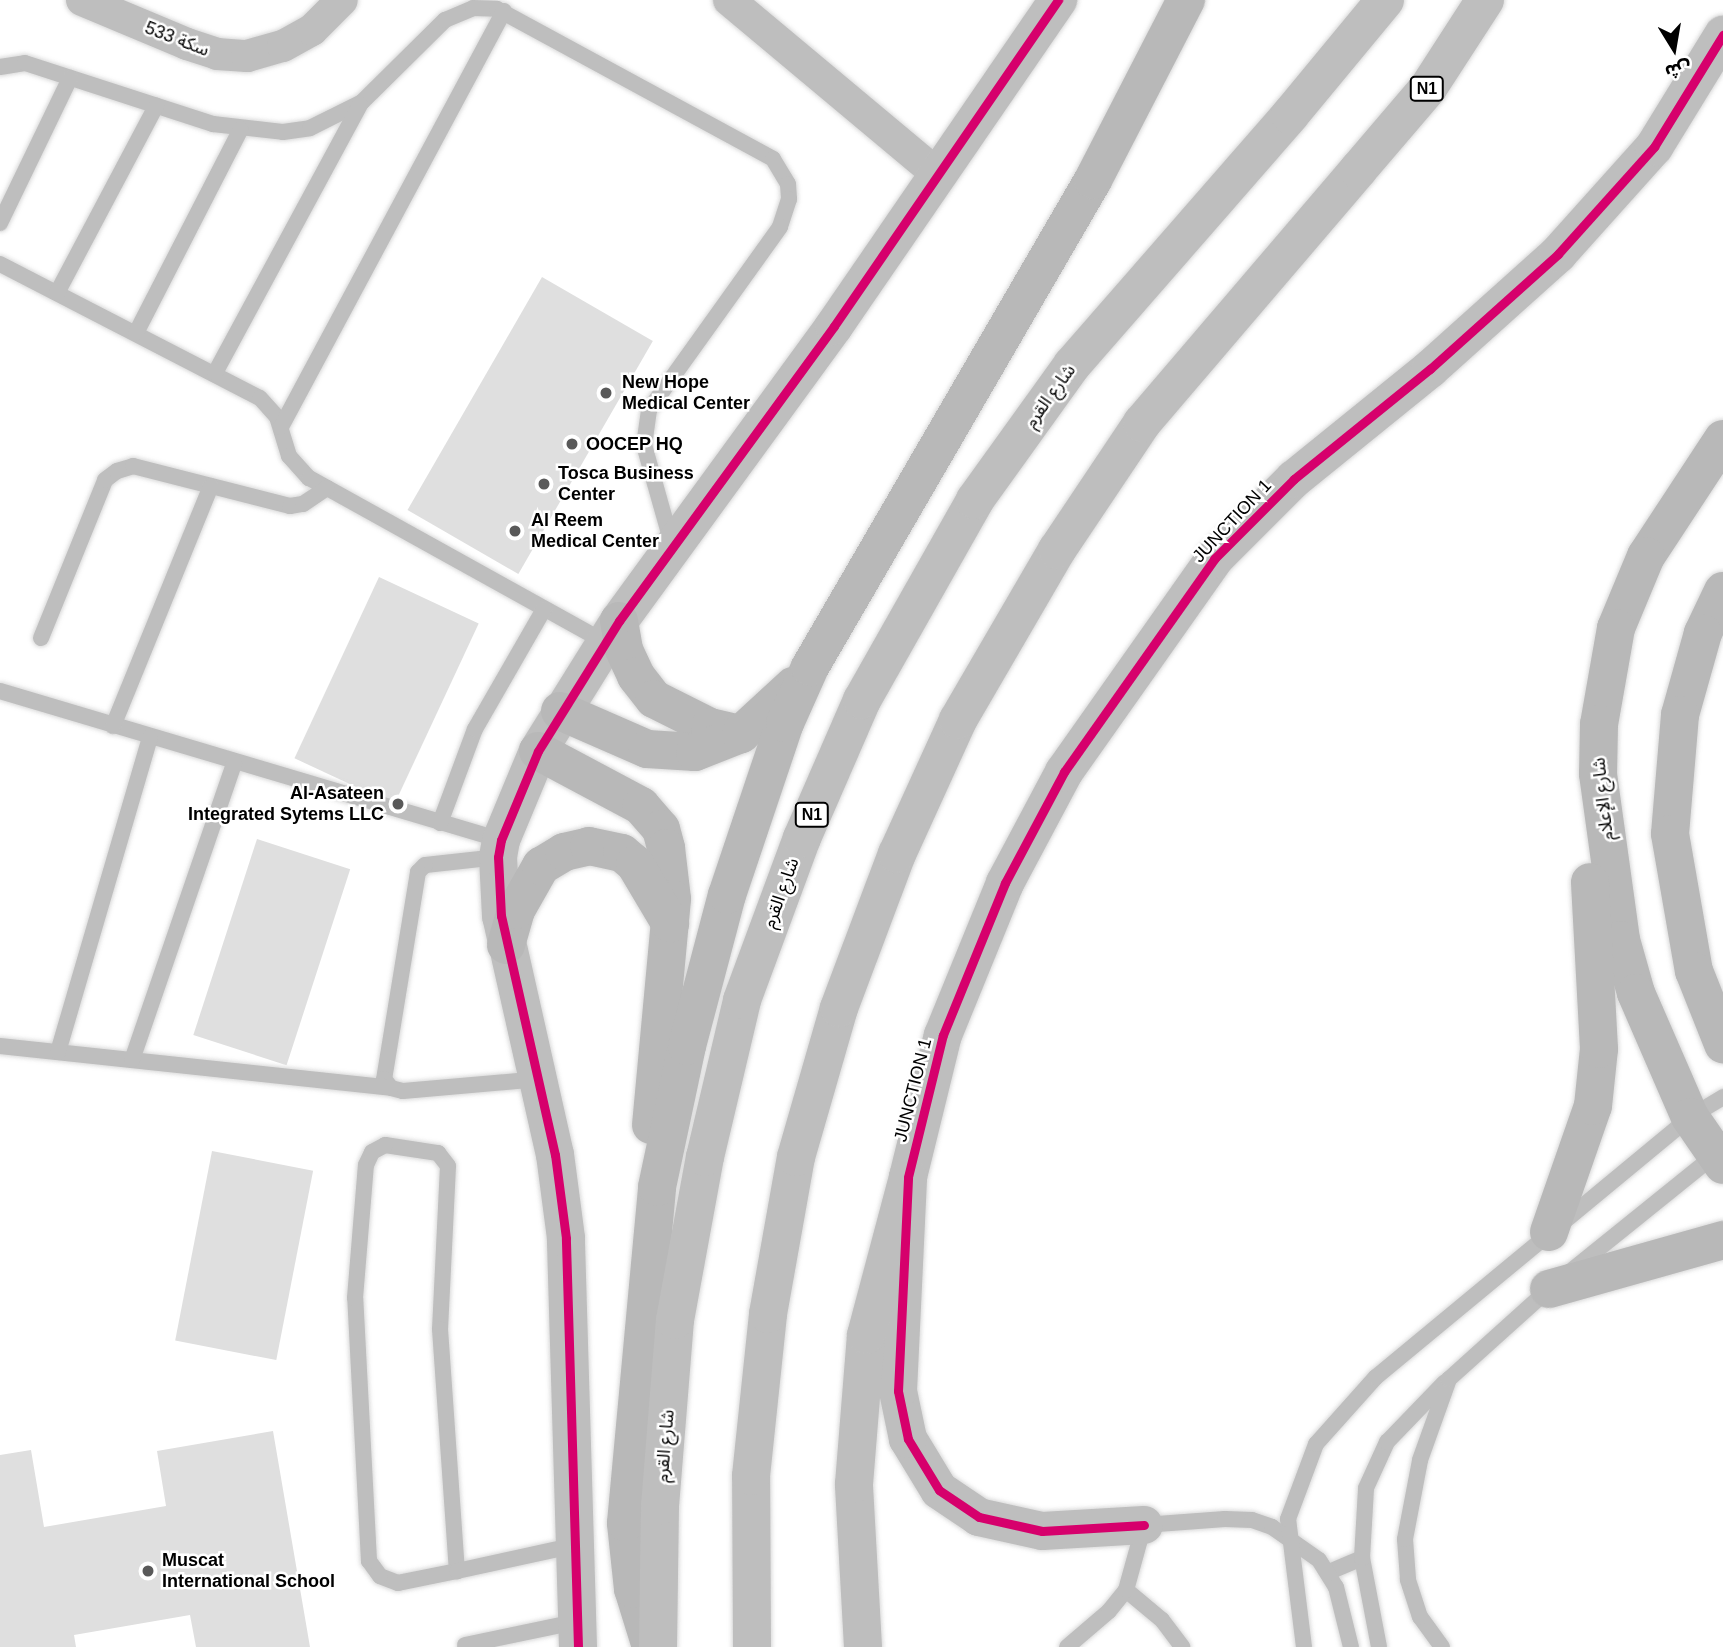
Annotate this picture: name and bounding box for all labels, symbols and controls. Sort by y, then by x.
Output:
north arrow [1639,14,1709,84]
street label: سكة 533 [142,17,212,61]
text: ش [1663,57,1693,83]
road number: N1 [1410,76,1444,102]
street label: شارع القرم [1020,360,1080,432]
place label: New Hope Medical Center [622,372,750,414]
marker: New Hope Medical Center [596,383,616,403]
place label: OOCEP HQ [586,433,683,455]
marker: OOCEP HQ [564,436,580,452]
place label: Tosca Business Center [558,463,694,505]
street label: JUNCTION 1 [1188,475,1276,567]
marker: Tosca Business Center [536,476,552,492]
place label: Al Reem Medical Center [531,510,659,552]
marker: Al Reem Medical Center [505,521,525,541]
street label: شارع الإعلام [1588,756,1618,842]
place label: Al-Asateen Integrated Sytems LLC [188,783,384,826]
marker: Al-Asateen Integrated Sytems LLC [390,796,406,812]
road number: N1 [794,802,830,828]
street label: شارع القرم [758,855,804,931]
street label: JUNCTION 1 [890,1036,936,1144]
street label: شارع القرم [651,1409,679,1483]
place label: Muscat International School [162,1550,335,1592]
marker: Muscat International School [140,1563,156,1579]

